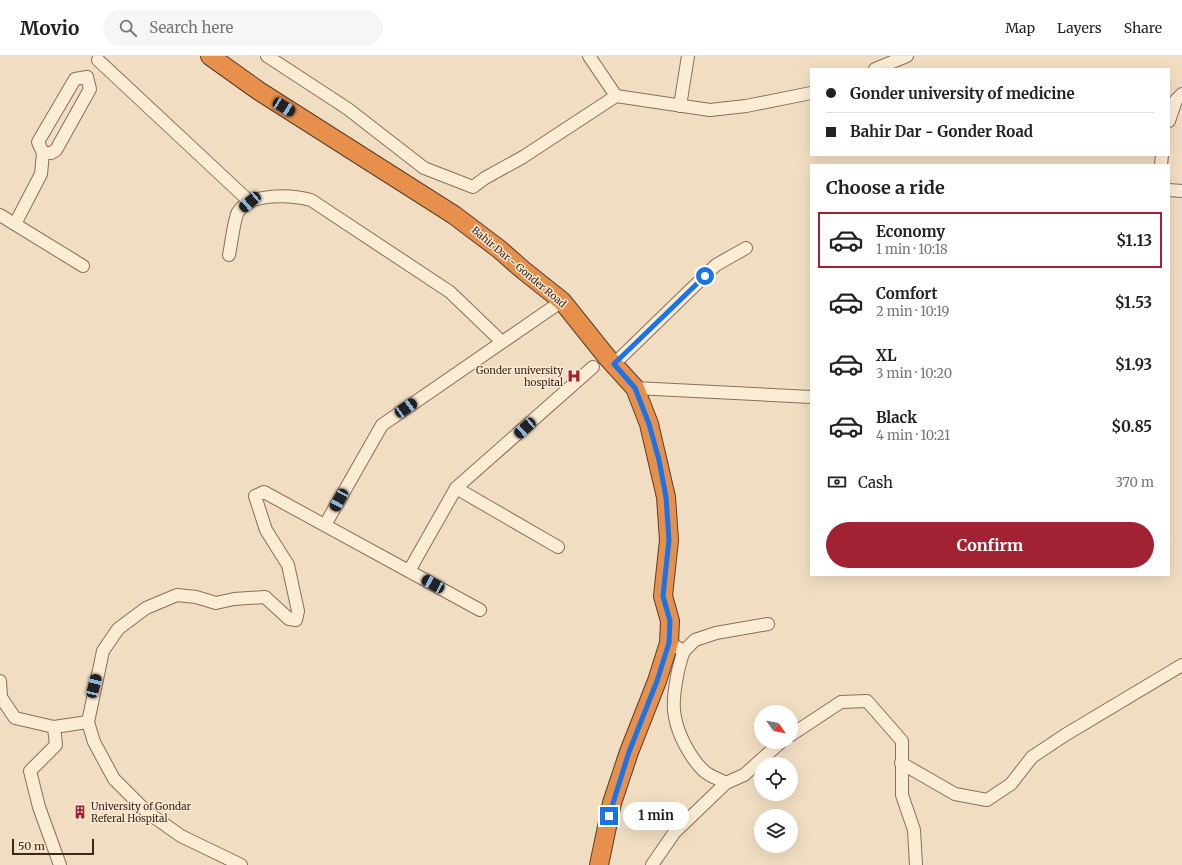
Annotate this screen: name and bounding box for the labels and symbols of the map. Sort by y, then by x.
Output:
car [271,96,297,118]
car [237,190,263,214]
street label: Bahir Dar - Gonder Road [469,224,569,310]
route start [696,267,714,285]
place label: Gonder university hospital [476,364,563,389]
hospital icon: Gonder university hospital [566,368,582,384]
car [393,396,419,420]
car [512,416,538,440]
car [328,487,350,513]
car [420,573,446,595]
car [85,673,103,699]
north arrow [754,705,798,749]
place label: University of Gondar Referal Hospital [91,800,191,825]
callout: 1 min [623,802,689,830]
building icon: University of Gondar Referal Hospital [72,804,88,820]
route end [600,807,618,825]
scale bar [12,837,94,856]

